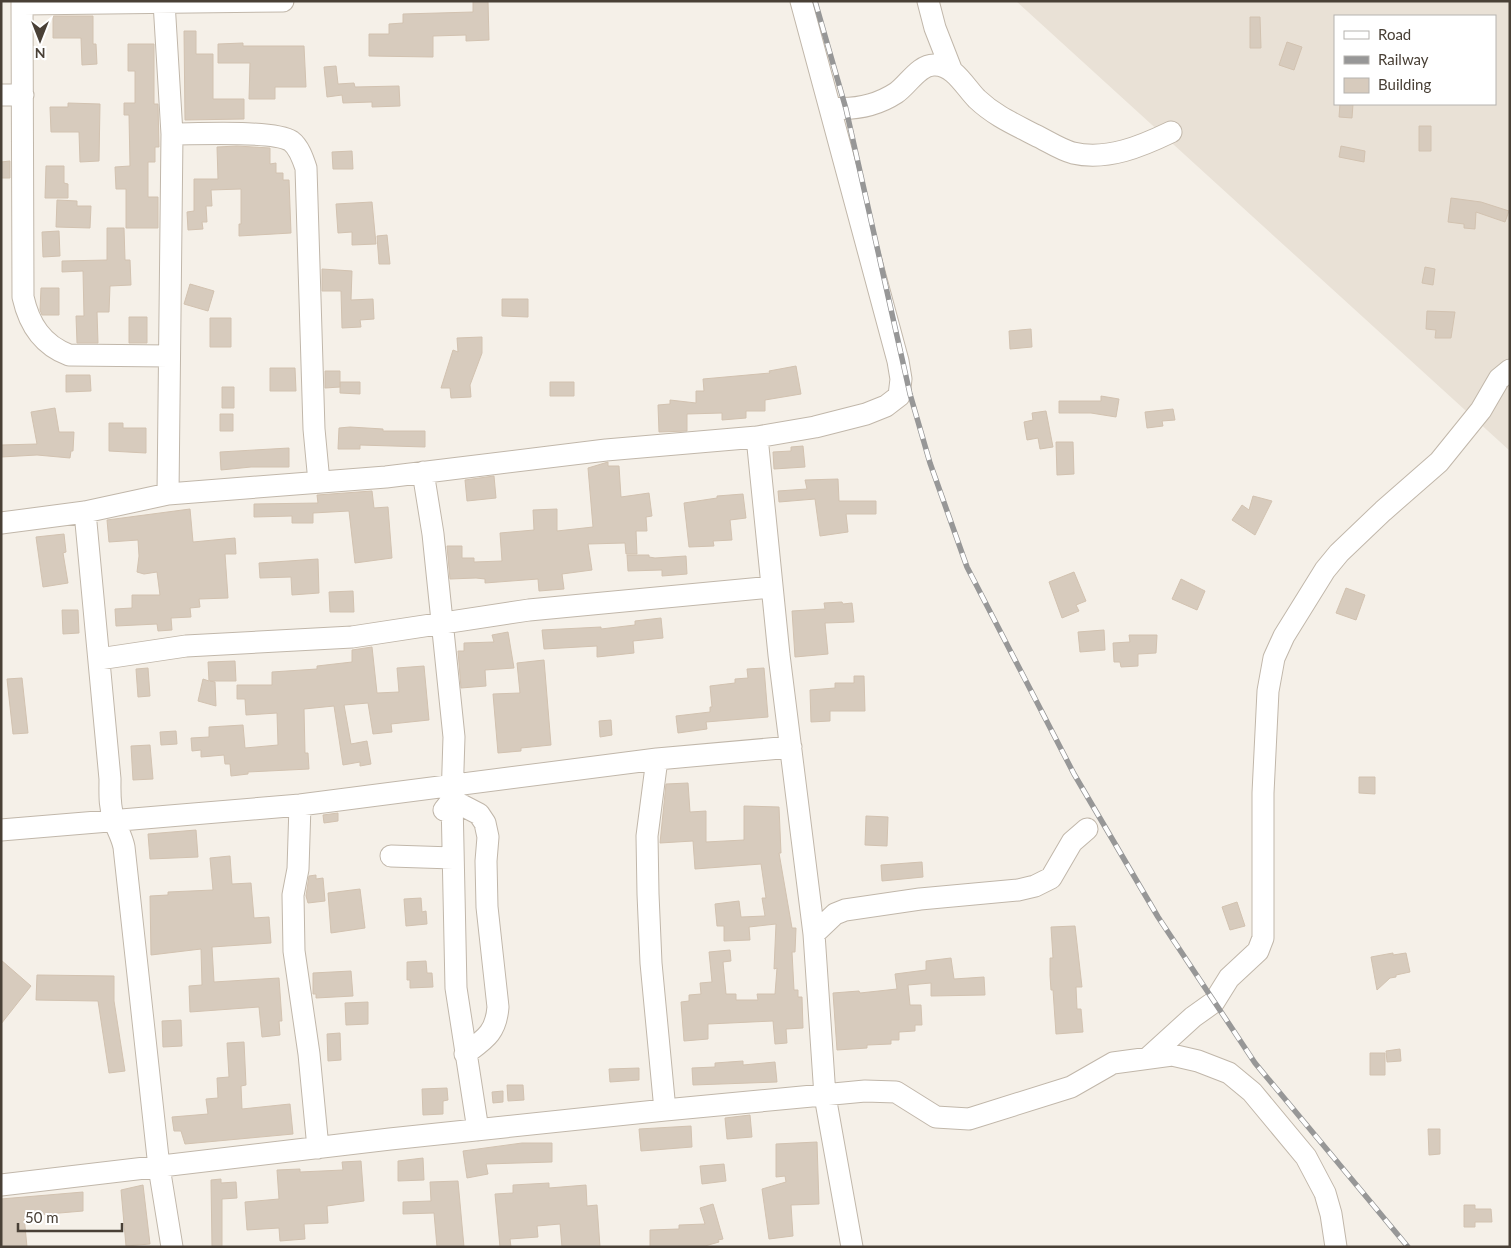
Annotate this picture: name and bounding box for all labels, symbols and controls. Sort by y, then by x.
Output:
north arrow [15,15,65,65]
legend [1334,15,1496,105]
text: Road [1378,25,1411,43]
text: N [35,45,45,62]
text: Railway [1378,50,1429,68]
text: Building [1378,75,1431,93]
scale bar [18,1200,121,1232]
text: 50 m [25,1208,59,1226]

